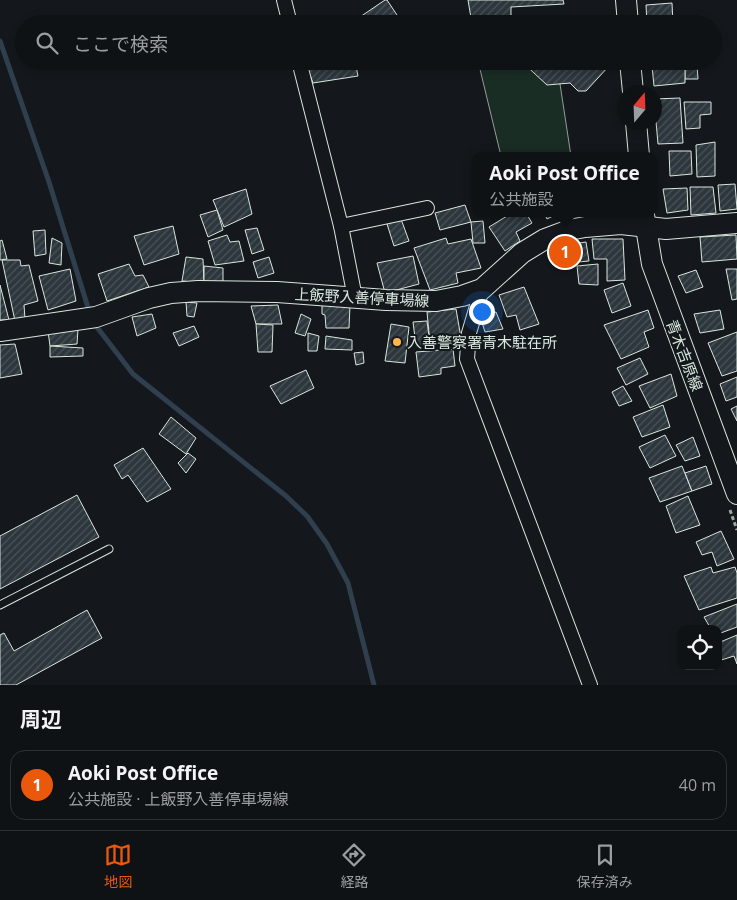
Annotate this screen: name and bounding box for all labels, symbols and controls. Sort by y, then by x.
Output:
search box [15,15,722,70]
icon: search [33,29,61,57]
text: ここで検索 [73,31,168,57]
north arrow [617,85,662,130]
popup [472,152,657,217]
text: Aoki Post Office [489,160,640,186]
text: 公共施設 [489,188,553,210]
pin: 1 [549,233,581,271]
street label: 上飯野入善停車場線 [294,283,430,311]
your location [469,299,495,325]
street label: 青木吉原線 [662,316,708,394]
place label: 入善警察署青木駐在所 [407,332,557,352]
marker: 入善警察署青木駐在所 [391,336,403,348]
map controls [677,625,722,670]
button: locate [677,625,722,670]
text: 周辺 [20,705,62,733]
text: Aoki Post Office [68,760,218,786]
text: 1 [32,774,42,796]
text: 40 m [679,774,716,796]
text: 公共施設 · 上飯野入善停車場線 [68,788,289,810]
tab: 地図 [104,841,132,891]
tab: 経路 [340,841,368,891]
tab: 保存済み [577,841,633,891]

